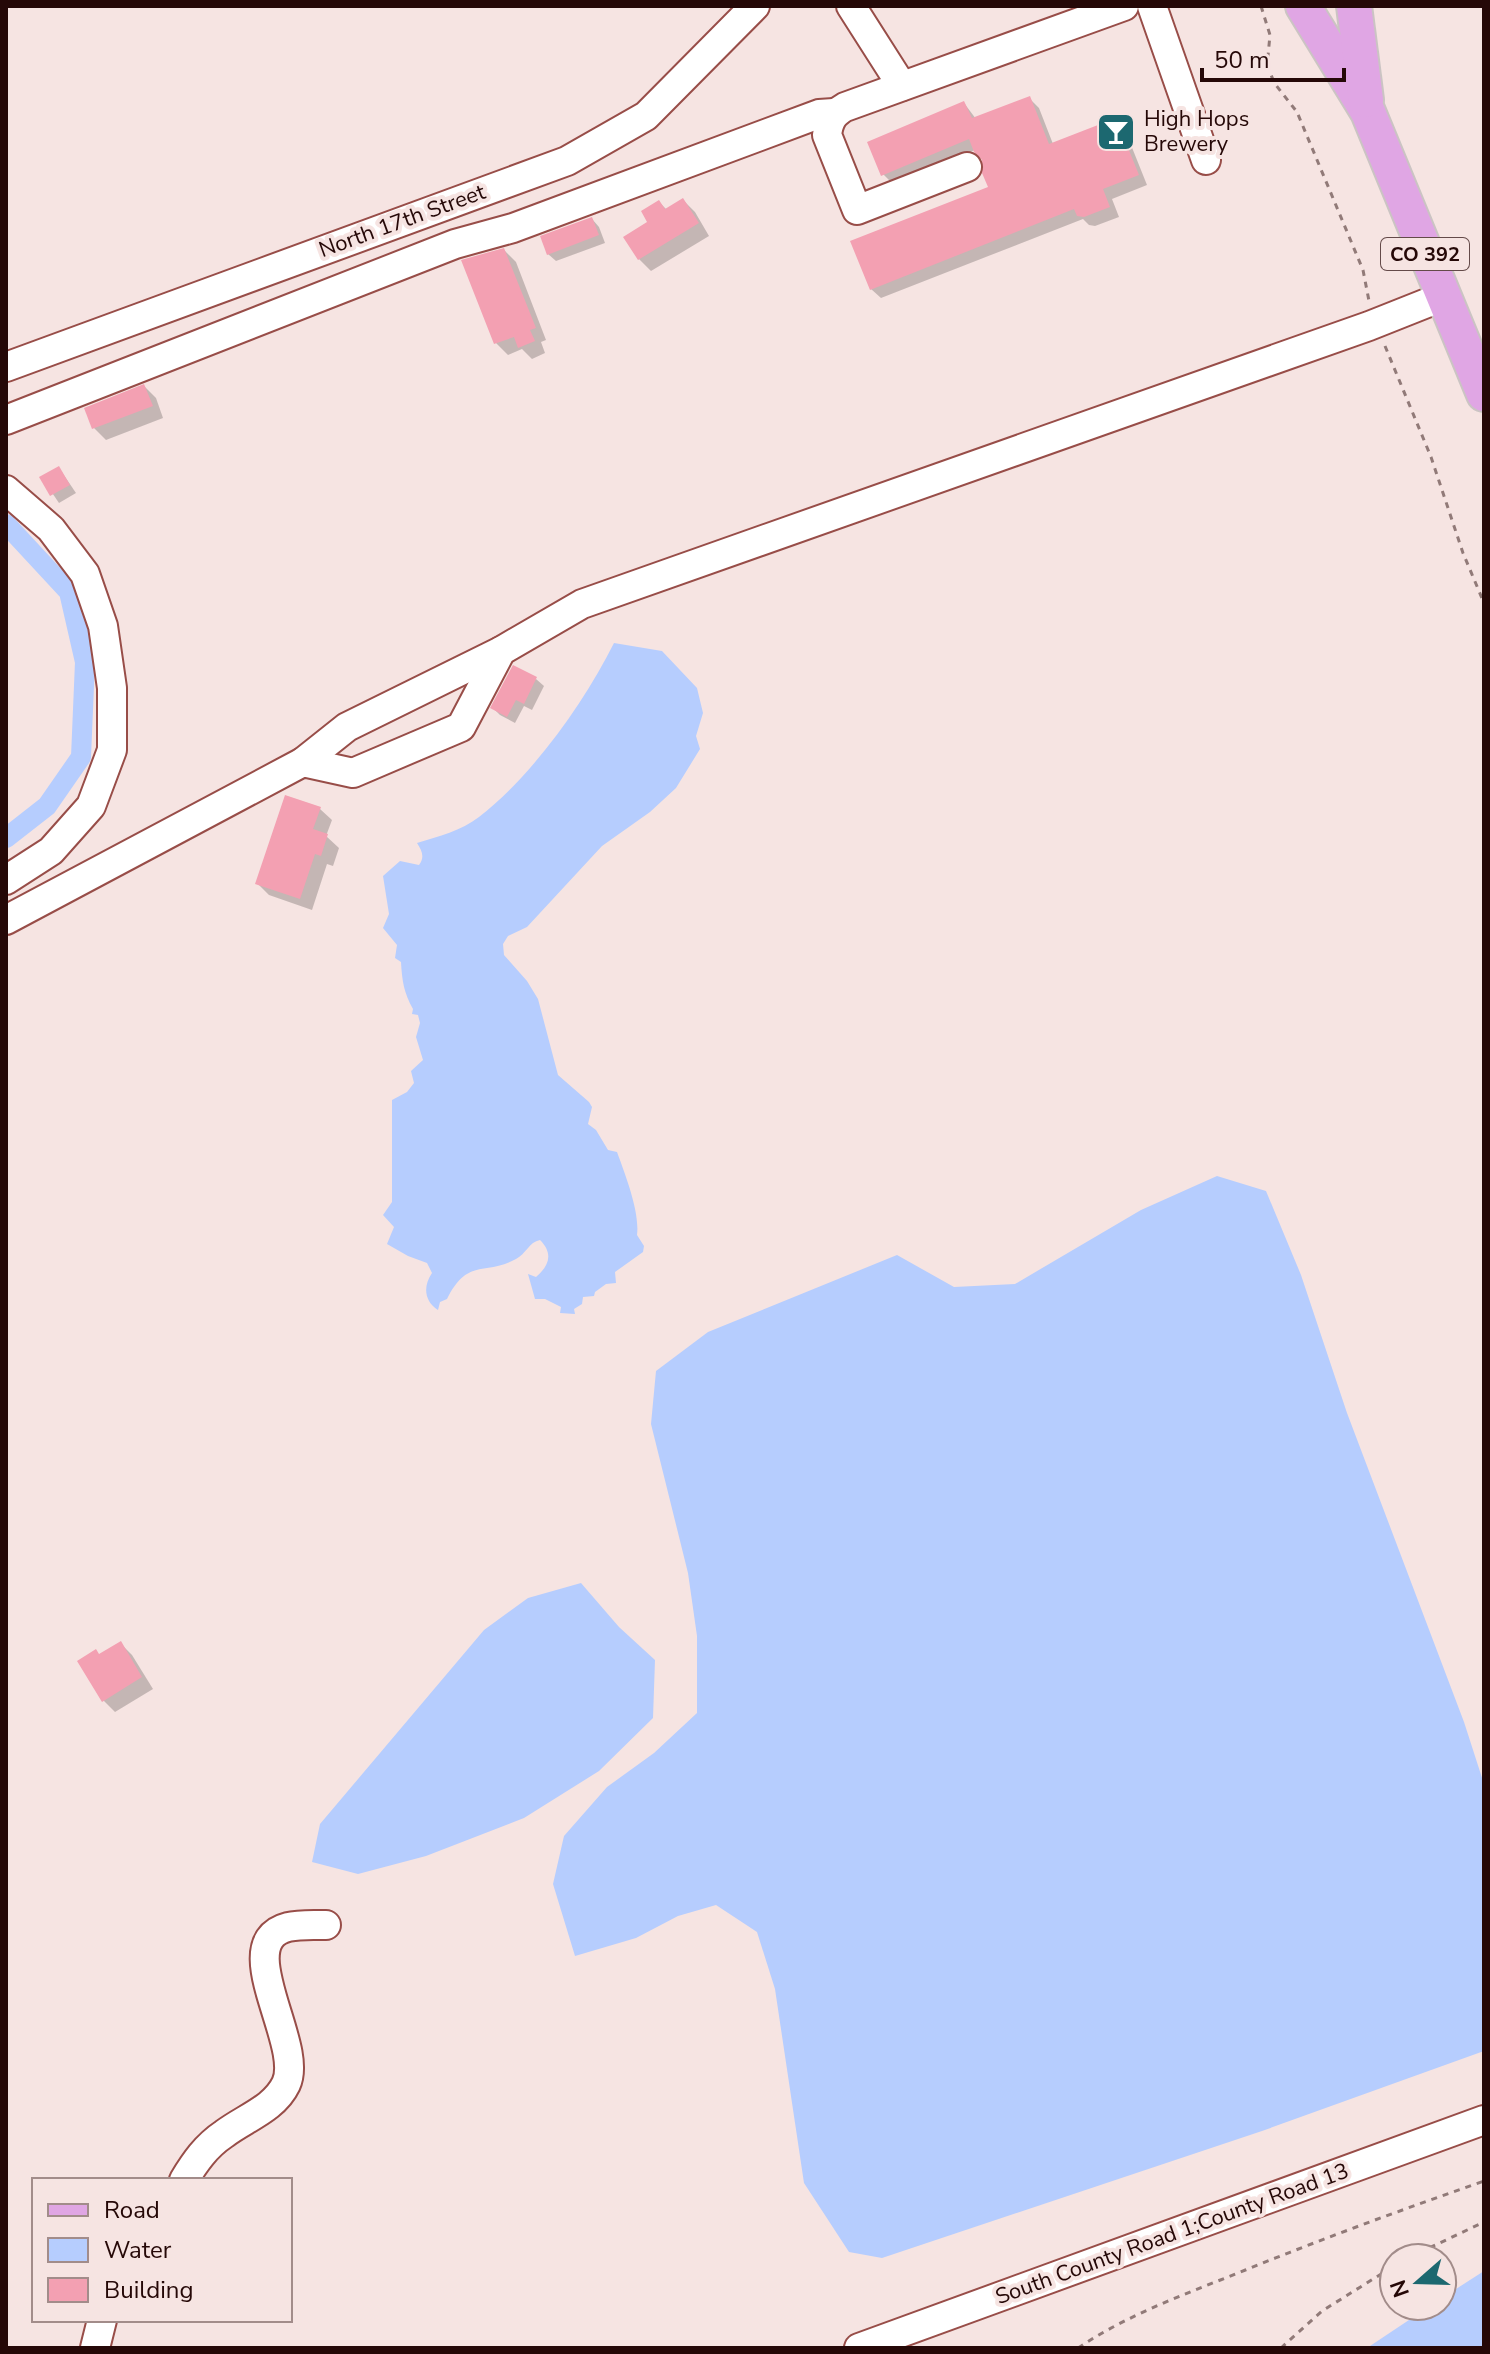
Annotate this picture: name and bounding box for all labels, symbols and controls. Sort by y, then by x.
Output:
scale bar [1202,32,1344,82]
text: 50 m [1214,44,1270,76]
place label: High Hops Brewery [1144,104,1249,159]
bar icon: High Hops Brewery [1095,111,1137,153]
street label: North 17th Street [315,177,490,265]
road number: CO 392 [1381,238,1469,270]
street label: South County Road 1;County Road 13 [991,2156,1353,2312]
legend [32,2178,292,2322]
text: Road [104,2194,160,2226]
text: Water [104,2234,172,2266]
north arrow [1378,2242,1458,2322]
text: Building [104,2274,194,2306]
text: N [1383,2276,1417,2301]

